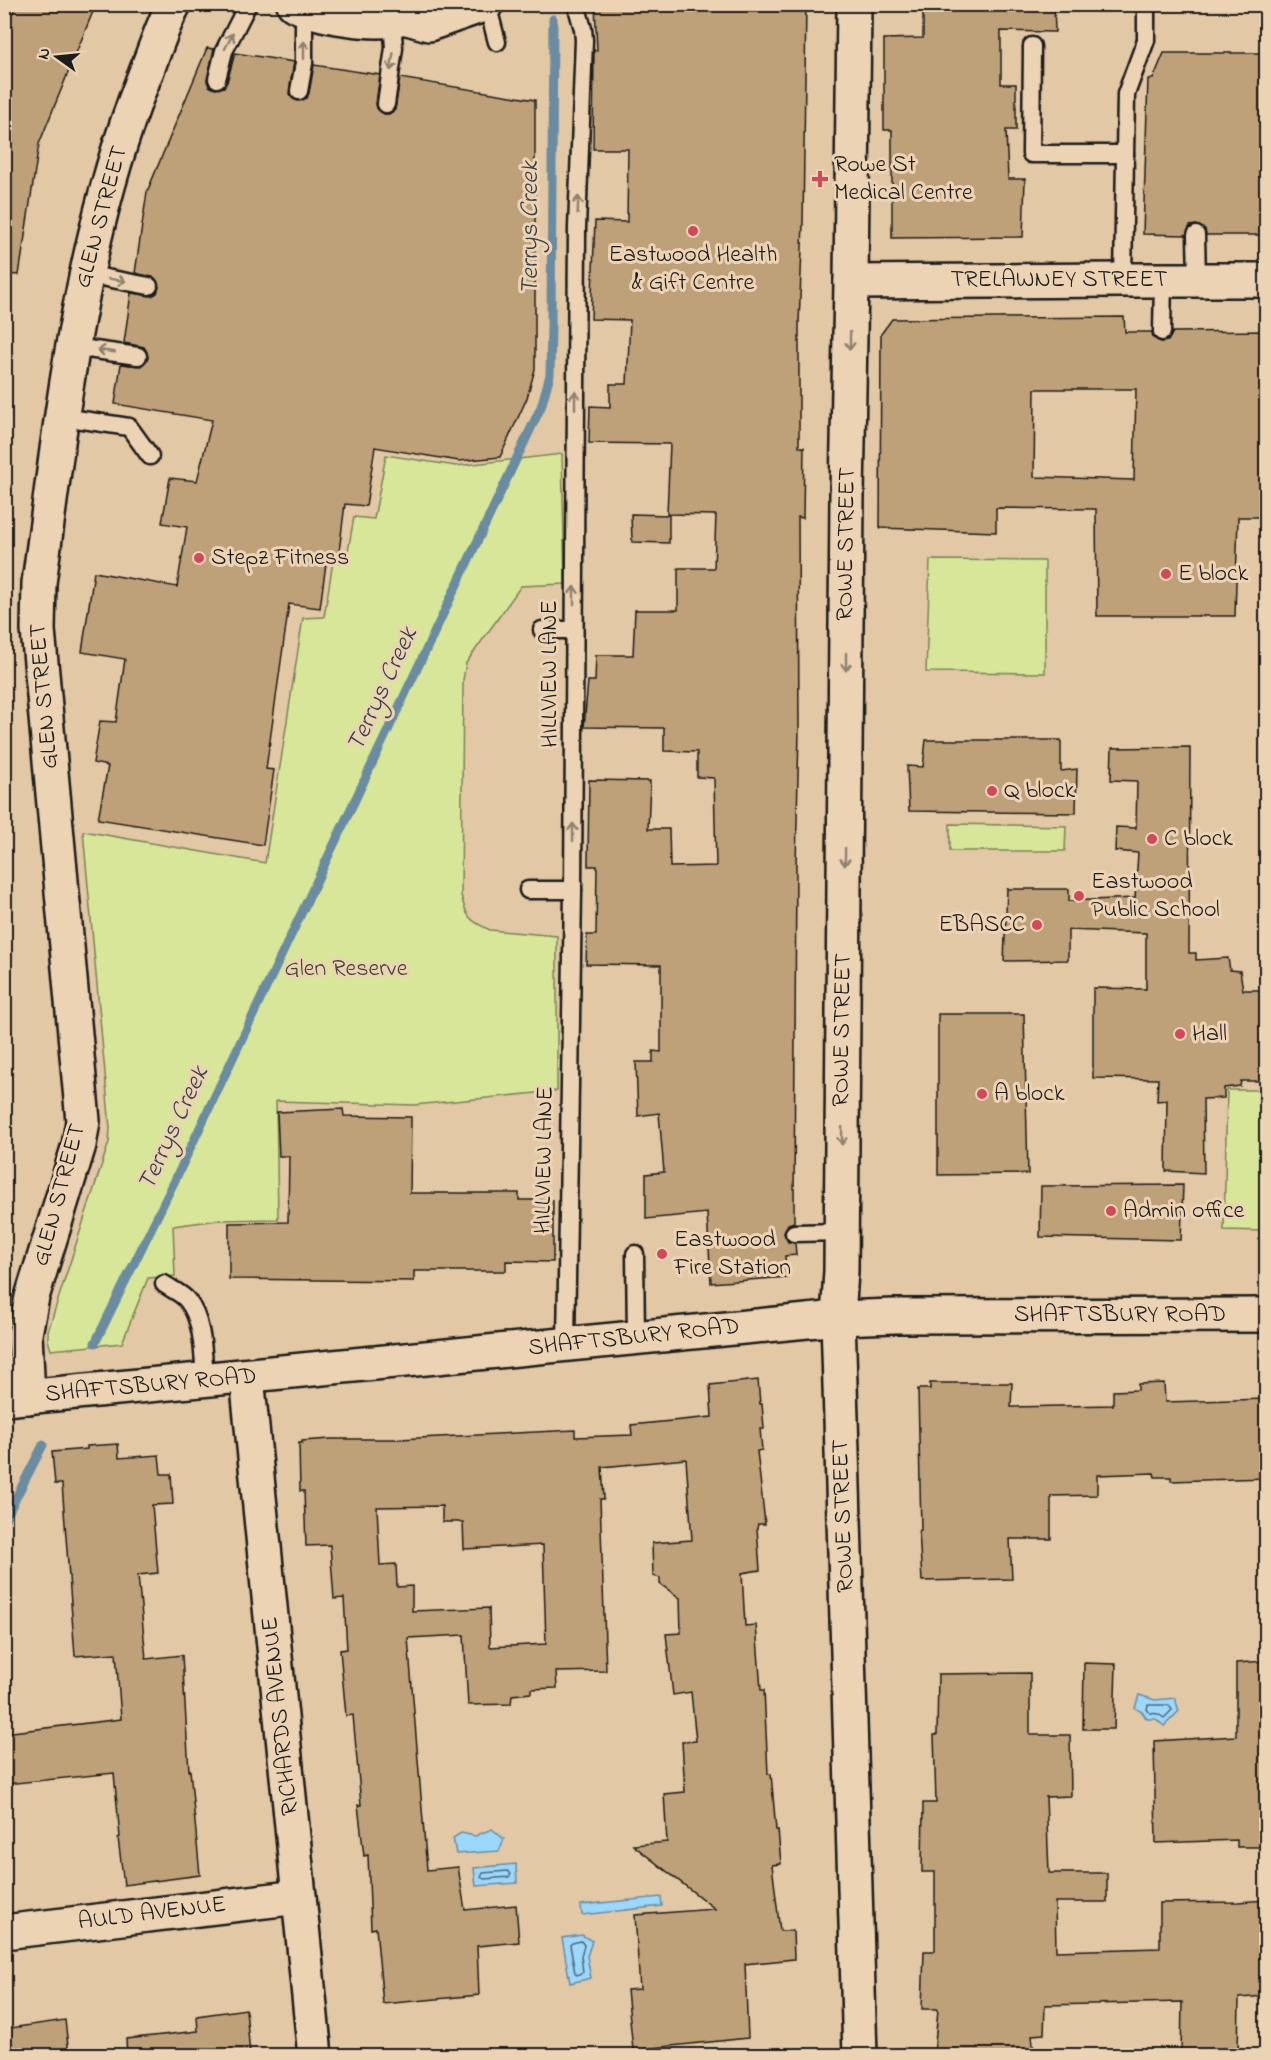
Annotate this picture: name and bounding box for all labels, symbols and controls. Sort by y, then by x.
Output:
north arrow [27,27,87,87]
one-way arrow [224,32,236,50]
one-way arrow [298,41,310,61]
text: N [31,45,57,62]
one-way arrow [386,52,397,71]
street label: GLEN STREET [66,142,138,292]
place label: Rowe St Medical Centre [834,148,973,211]
water label: Terrys Creek [512,159,550,295]
marker: Rowe St Medical Centre [811,170,829,188]
one-way arrow [572,195,583,215]
marker: Eastwood Health & Gift Centre [686,224,700,238]
place label: Eastwood Health & Gift Centre [609,238,777,301]
street label: TRELAWNEY STREET [951,263,1168,298]
one-way arrow [106,274,126,285]
one-way arrow [844,330,856,350]
one-way arrow [96,346,116,357]
one-way arrow [569,390,581,410]
street label: ROWE STREET [828,467,866,621]
place label: Stepz Fitness [211,541,349,576]
marker: Stepz Fitness [192,551,206,565]
place label: E block [1178,557,1249,592]
marker: E block [1159,567,1173,581]
one-way arrow [568,585,580,605]
street label: HILLVIEW LANE [533,600,568,748]
water label: Terrys Creek [337,620,429,759]
street label: GLEN STREET [21,622,69,770]
one-way arrow [840,651,852,671]
place label: Q block [1004,774,1076,809]
marker: Q block [985,784,999,798]
one-way arrow [567,822,579,842]
place label: C block [1164,822,1233,857]
marker: C block [1145,832,1159,846]
one-way arrow [839,846,850,866]
place label: Eastwood Public School [1091,865,1220,928]
marker: Eastwood Public School [1072,889,1086,903]
place label: EBASCC [938,908,1025,943]
marker: EBASCC [1030,918,1044,932]
park label: Glen Reserve [285,952,408,987]
street label: ROWE STREET [824,953,862,1107]
place label: Hall [1192,1017,1227,1052]
marker: Hall [1173,1027,1187,1041]
water label: Terrys Creek [128,1059,220,1198]
place label: A block [994,1077,1065,1112]
street label: HILLVIEW LANE [526,1086,564,1234]
marker: A block [975,1087,989,1101]
street label: GLEN STREET [24,1120,96,1270]
one-way arrow [836,1125,848,1145]
place label: Admin office [1123,1194,1245,1229]
marker: Admin office [1104,1204,1118,1218]
place label: Eastwood Fire Station [673,1223,791,1286]
marker: Eastwood Fire Station [655,1247,669,1261]
street label: SHAFTSBURY ROAD [1014,1298,1226,1333]
street label: SHAFTSBURY ROAD [527,1310,741,1366]
street label: SHAFTSBURY ROAD [44,1359,258,1413]
street label: ROWE STREET [824,1438,864,1593]
street label: RICHARDS AVENUE [253,1615,309,1817]
street label: AULD AVENUE [76,1888,228,1940]

